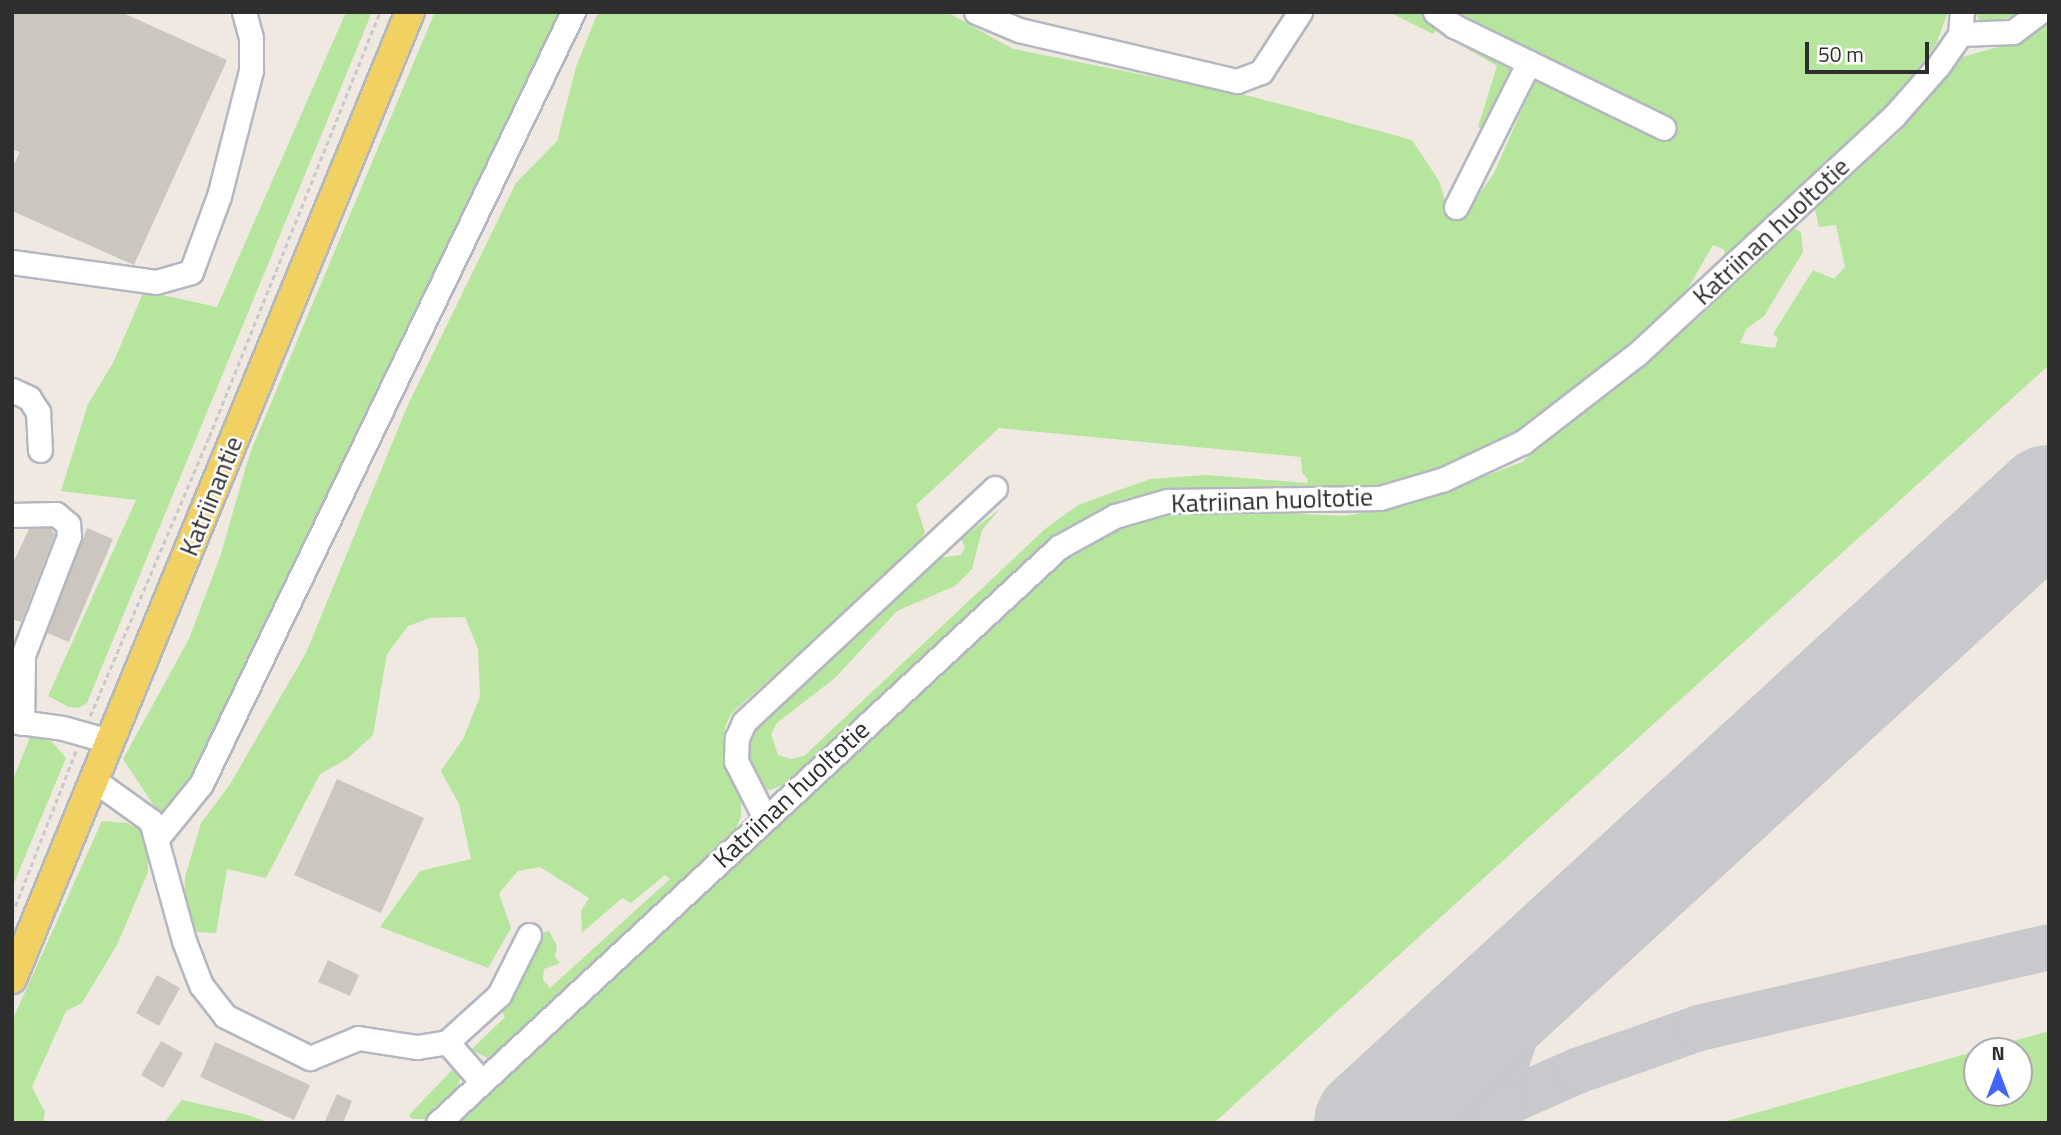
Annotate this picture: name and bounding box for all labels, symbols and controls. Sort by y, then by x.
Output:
scale bar [1809,28,1933,72]
text: 50 m [1818,38,1864,70]
street label: Katriinan huoltotie [1686,151,1856,311]
street label: Katriinantie [173,432,249,560]
street label: Katriinan huoltotie [1170,481,1374,519]
street label: Katriinan huoltotie [706,714,876,874]
north arrow [1963,1037,2033,1107]
text: N [1991,1038,2005,1067]

